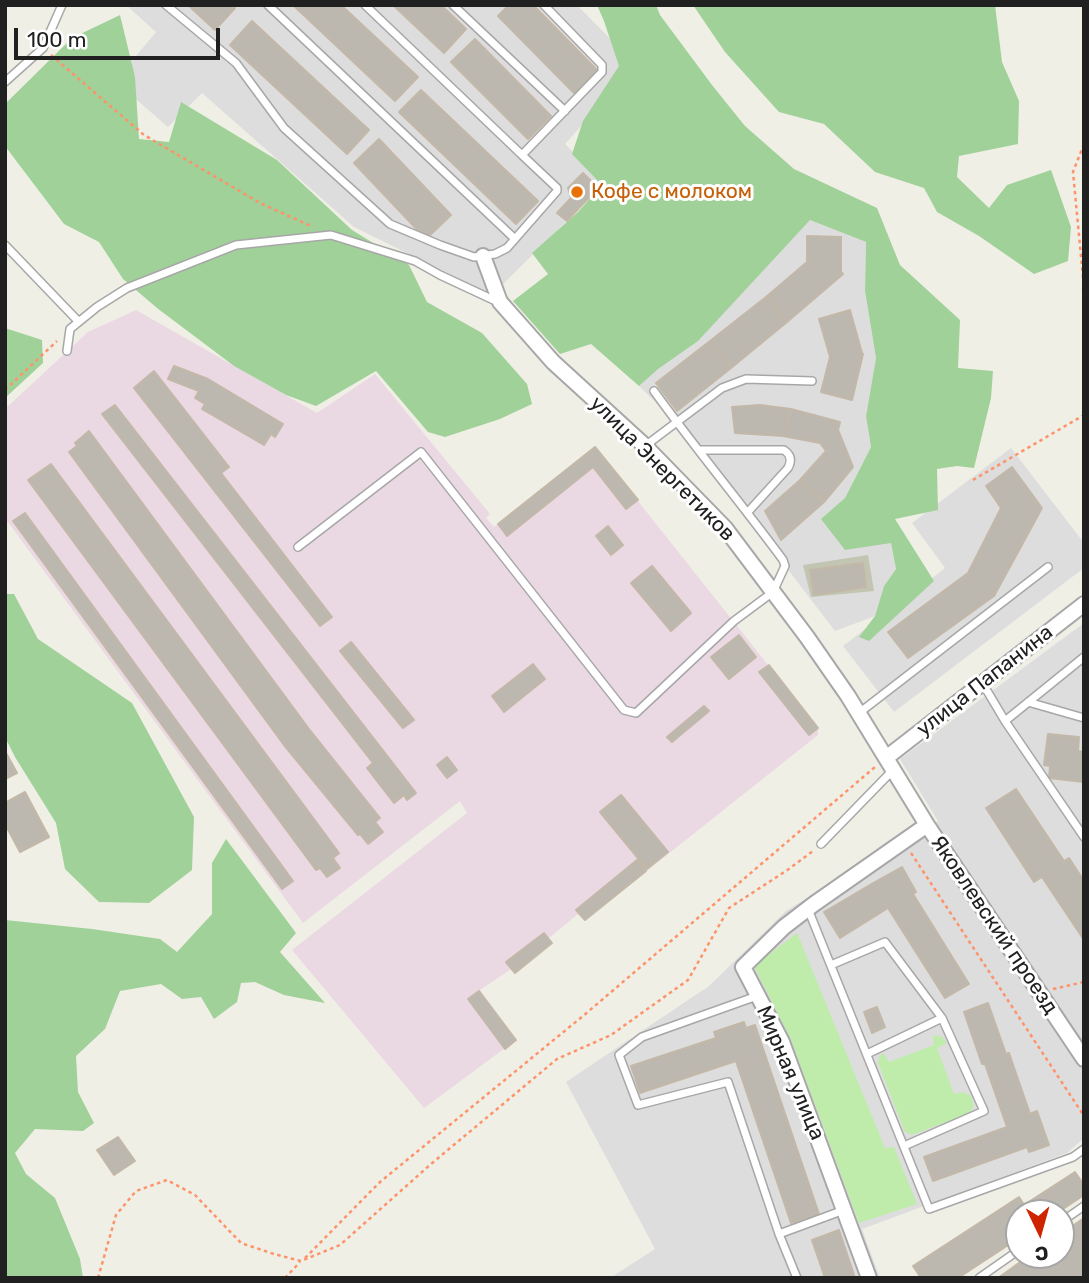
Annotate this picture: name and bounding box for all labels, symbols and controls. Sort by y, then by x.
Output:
scale bar [18,14,224,58]
text: 100 m [27,27,86,52]
place label: Кофе с молоком [591,179,752,205]
marker: Кофе с молоком [569,184,585,200]
street label: улица Энергетиков [584,391,740,547]
street label: улица Папанина [912,620,1058,742]
street label: Яковлевский проезд [925,831,1063,1019]
street label: Мирная улица [750,1002,830,1144]
north arrow [1005,1199,1075,1269]
text: С [1034,1241,1049,1265]

